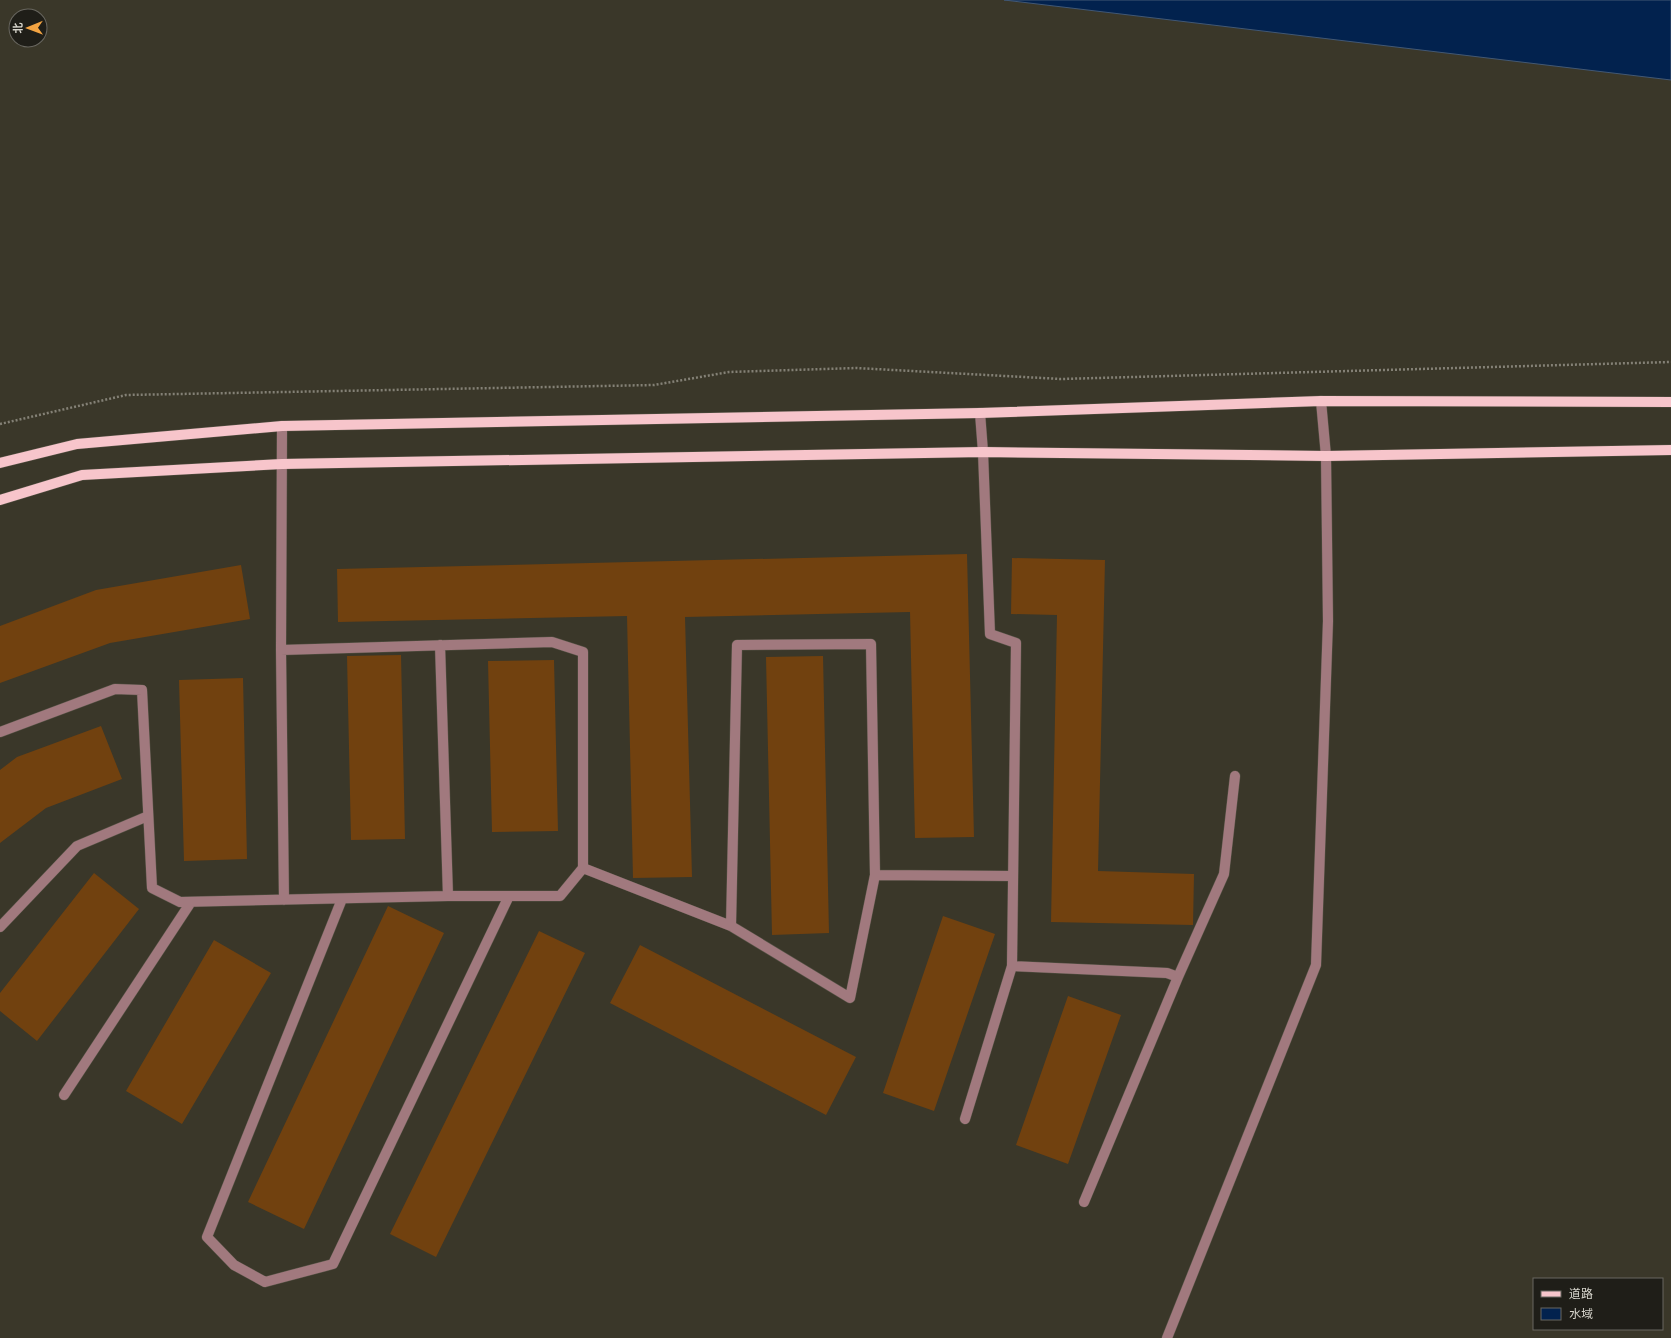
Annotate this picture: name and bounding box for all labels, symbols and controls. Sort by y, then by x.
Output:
north arrow [8,8,48,48]
text: 北 [12,23,25,34]
legend [1533,1278,1663,1330]
text: 道路 [1569,1287,1593,1301]
text: 水域 [1569,1307,1593,1321]

